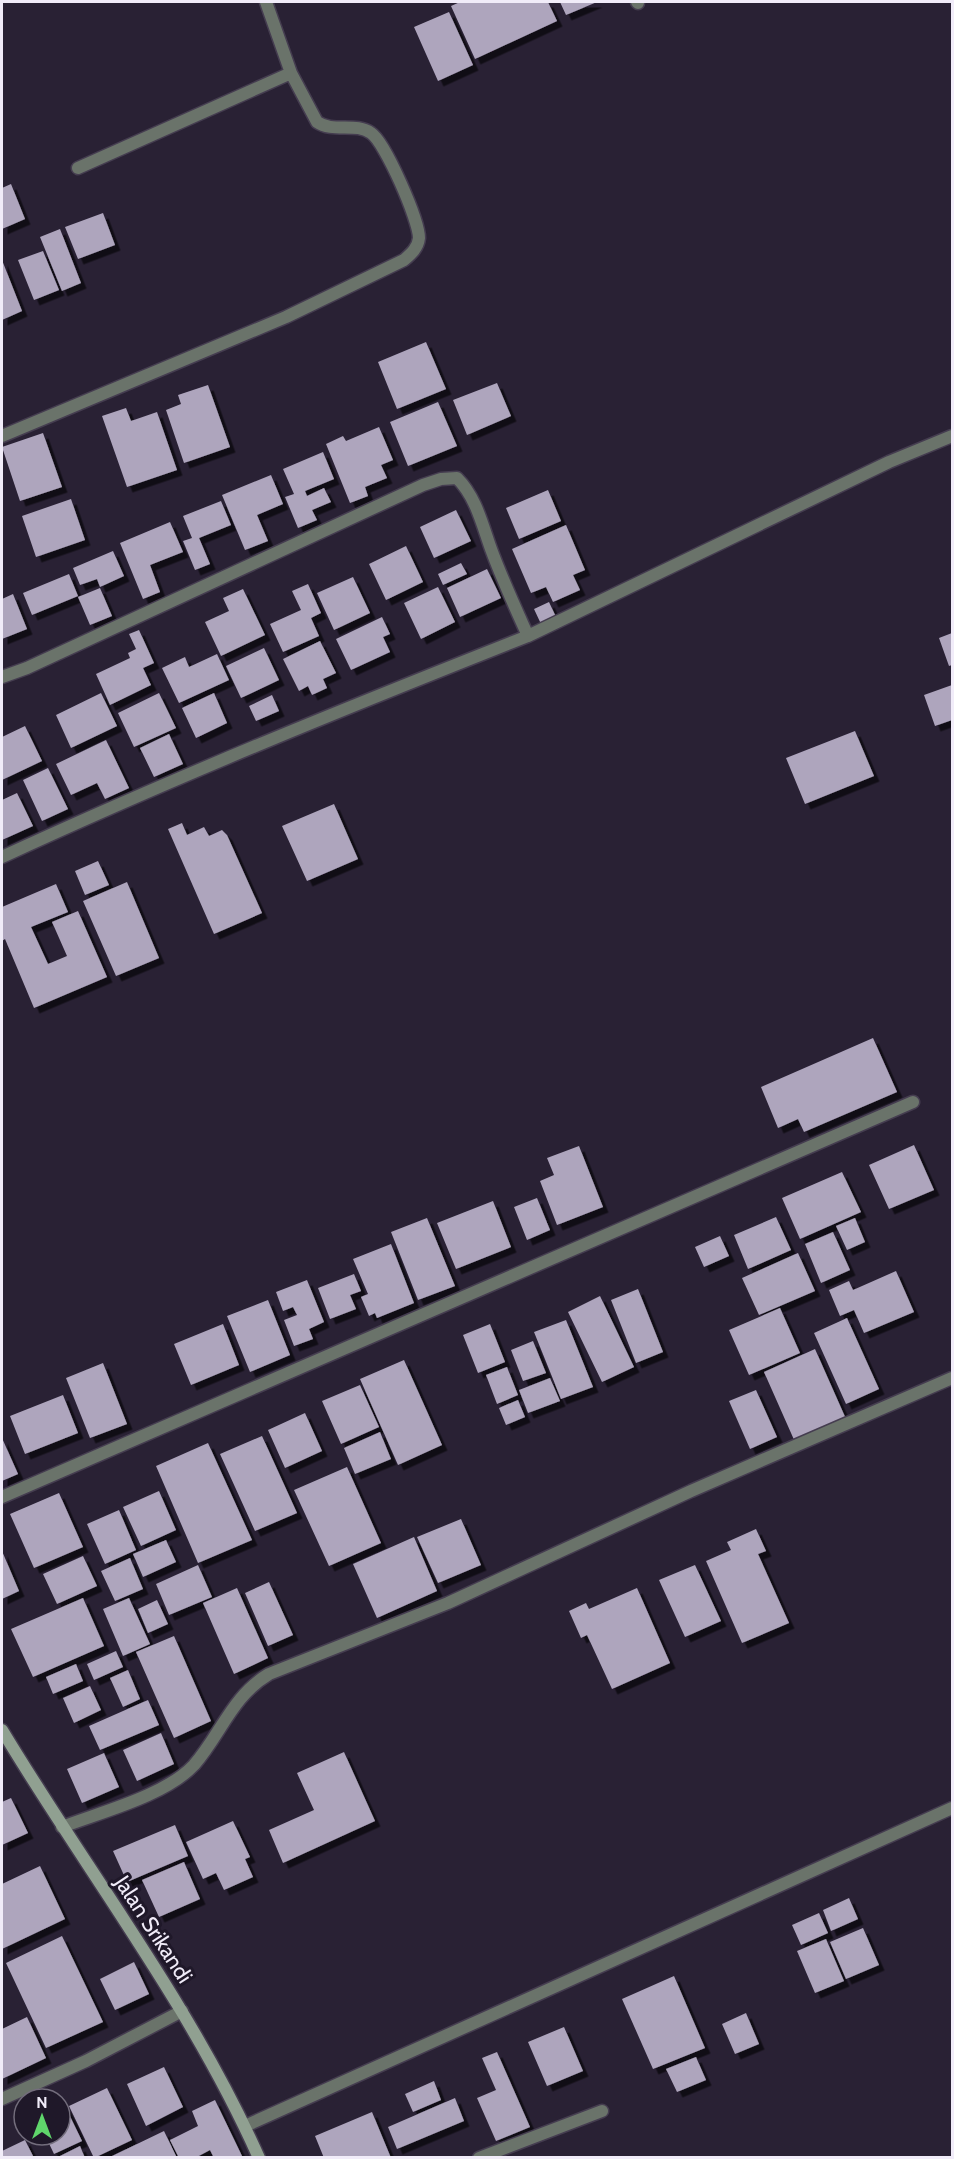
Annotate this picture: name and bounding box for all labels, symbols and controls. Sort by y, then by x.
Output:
street label: Jalan Srikandi [108,1870,198,1988]
north arrow [12,2087,72,2147]
text: N [36,2093,48,2112]

